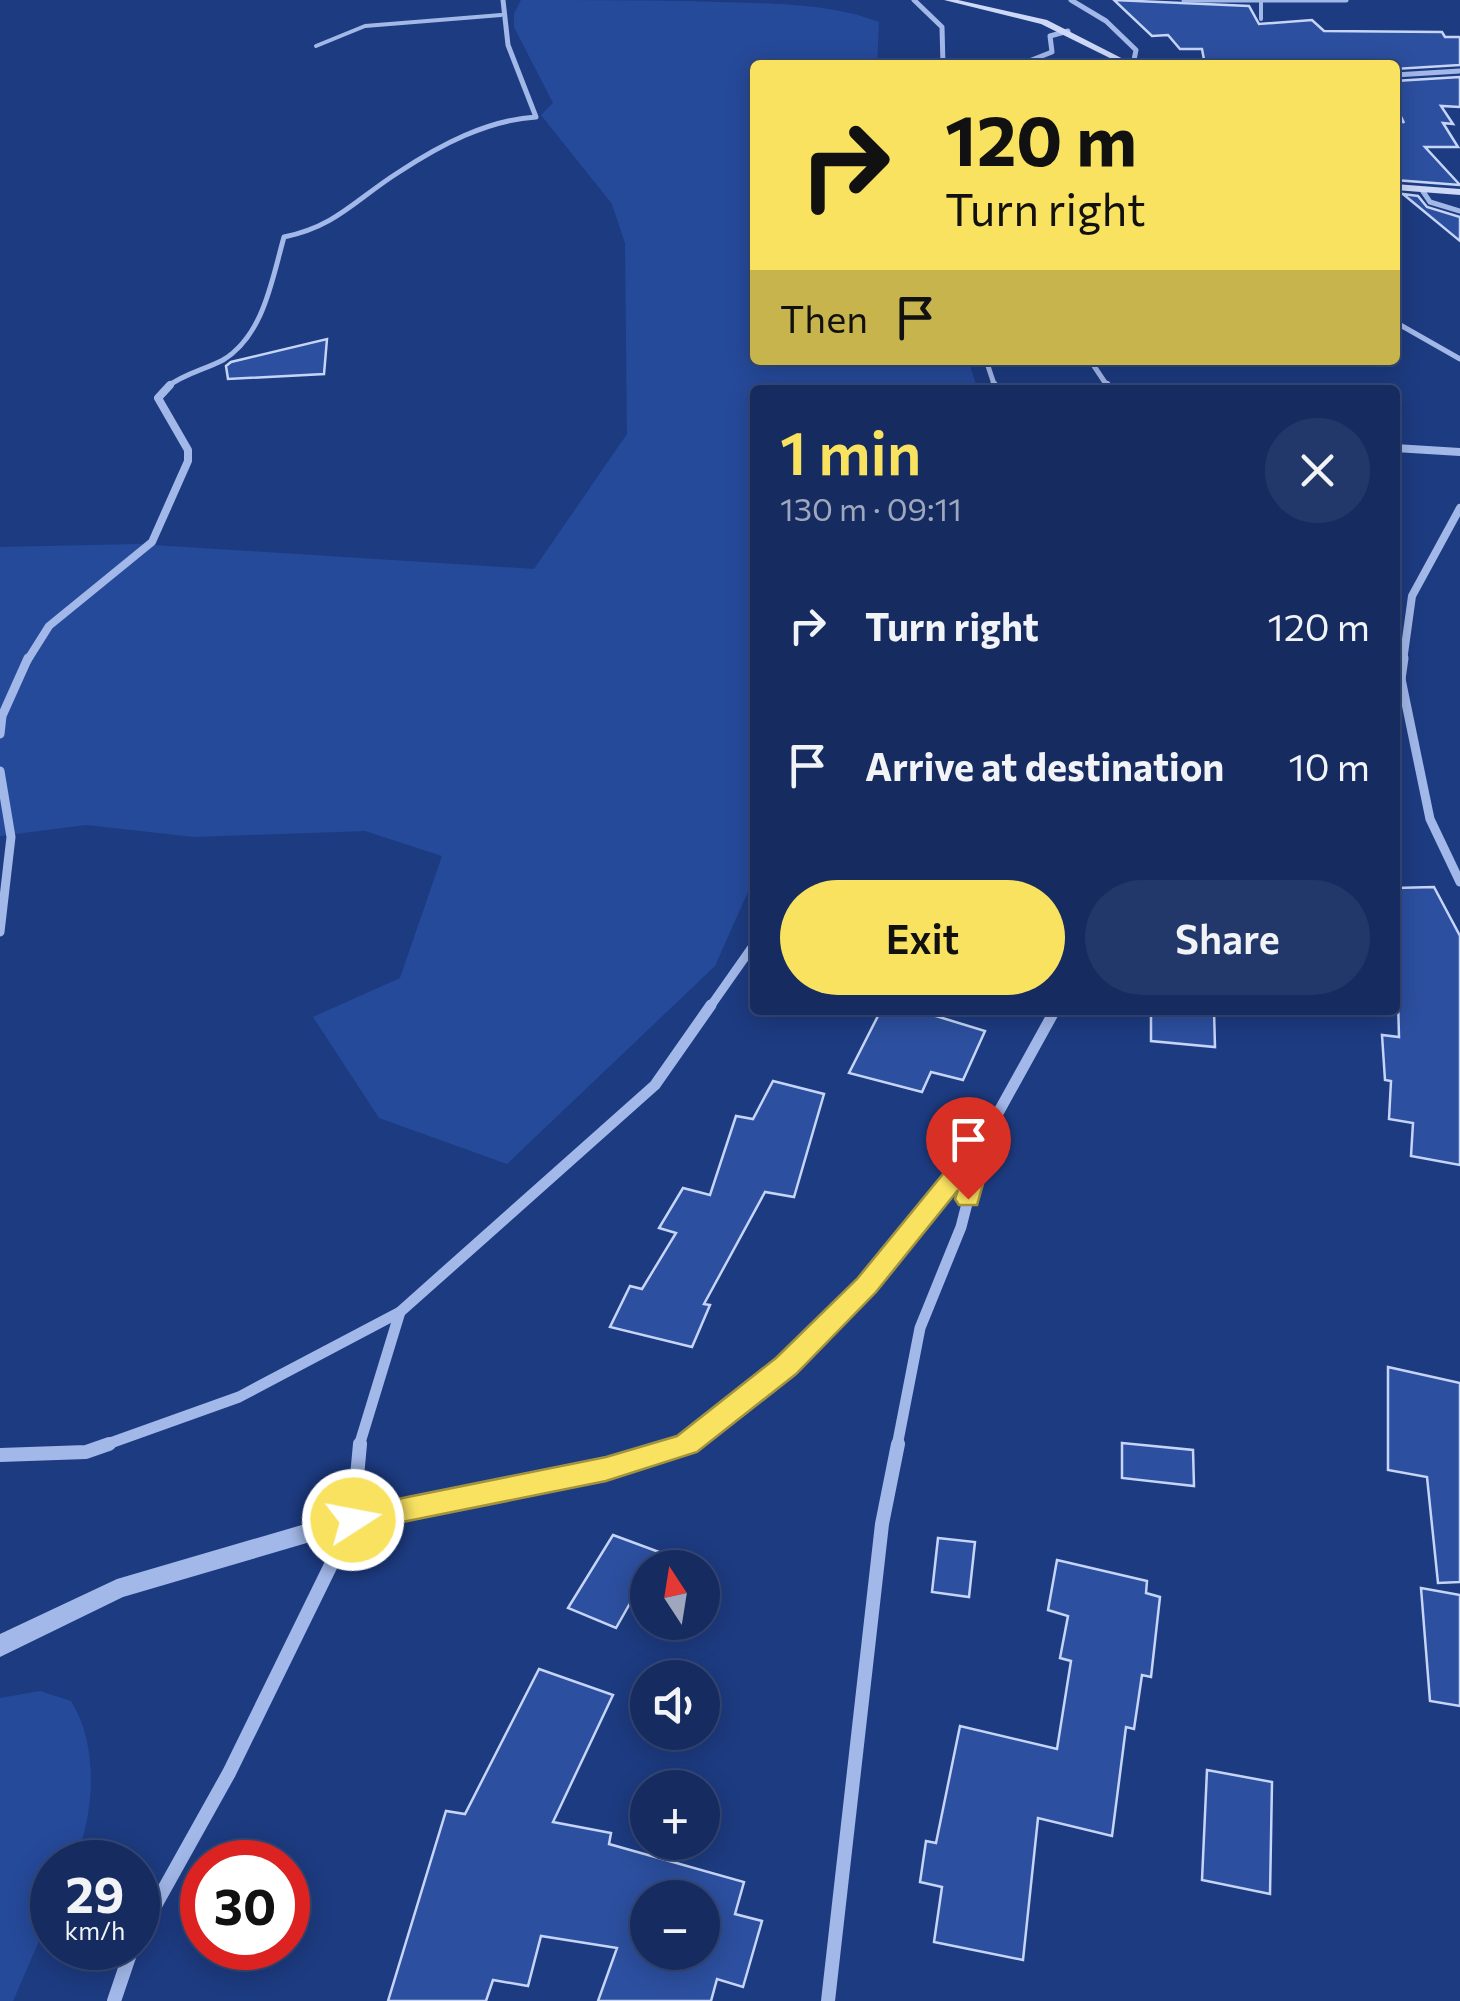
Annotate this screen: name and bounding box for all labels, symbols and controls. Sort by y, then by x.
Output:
text: 120 m [945,95,1137,180]
icon: right [780,100,910,230]
text: Turn right [945,180,1146,235]
icon: arrive [888,290,943,345]
text: Then [780,294,868,341]
text: 1 min [780,414,921,487]
button: close [1265,418,1370,523]
text: 130 m · 09:11 [780,488,962,528]
icon: right [780,598,835,653]
text: Turn right [865,602,1039,649]
text: 120 m [1268,602,1370,649]
icon: arrive [780,738,835,793]
text: Arrive at destination [865,742,1224,789]
text: 10 m [1289,742,1370,789]
button: Exit [780,880,1065,995]
button: Share [1085,880,1370,995]
pin [926,1097,1011,1200]
icon: arrive [941,1112,996,1167]
position arrow [301,1468,405,1572]
north arrow [630,1550,720,1640]
map controls [630,1550,720,1970]
button: sound [630,1660,720,1750]
button: + [630,1770,720,1860]
speed limit sign: 30 [180,1840,310,1970]
text: 29 [65,1862,124,1923]
button: − [630,1880,720,1970]
text: km/h [65,1915,125,1945]

